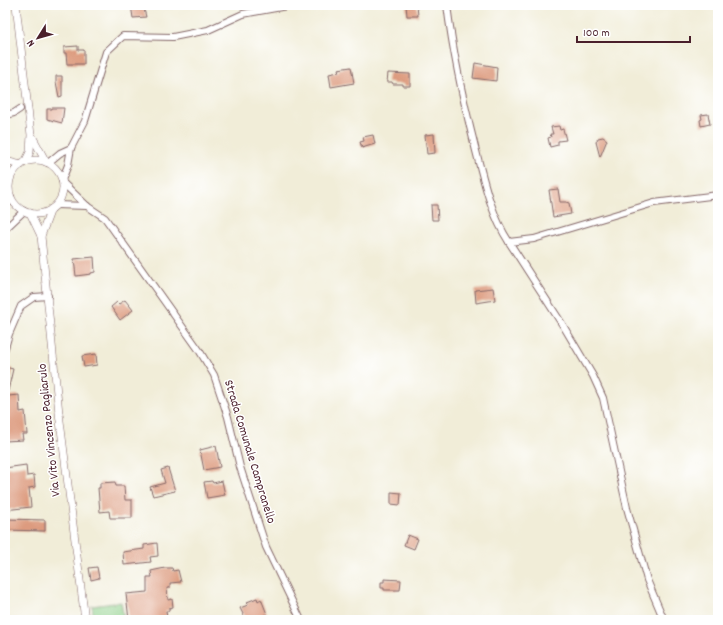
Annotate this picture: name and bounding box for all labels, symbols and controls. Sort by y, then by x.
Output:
north arrow [18,18,58,58]
scale bar [577,18,690,44]
text: 100 m [583,25,610,42]
text: N [23,35,40,50]
street label: Via Vito Vincenzo Pagliarulo [34,362,66,498]
street label: Strada Comunale Campranello [218,378,280,526]

